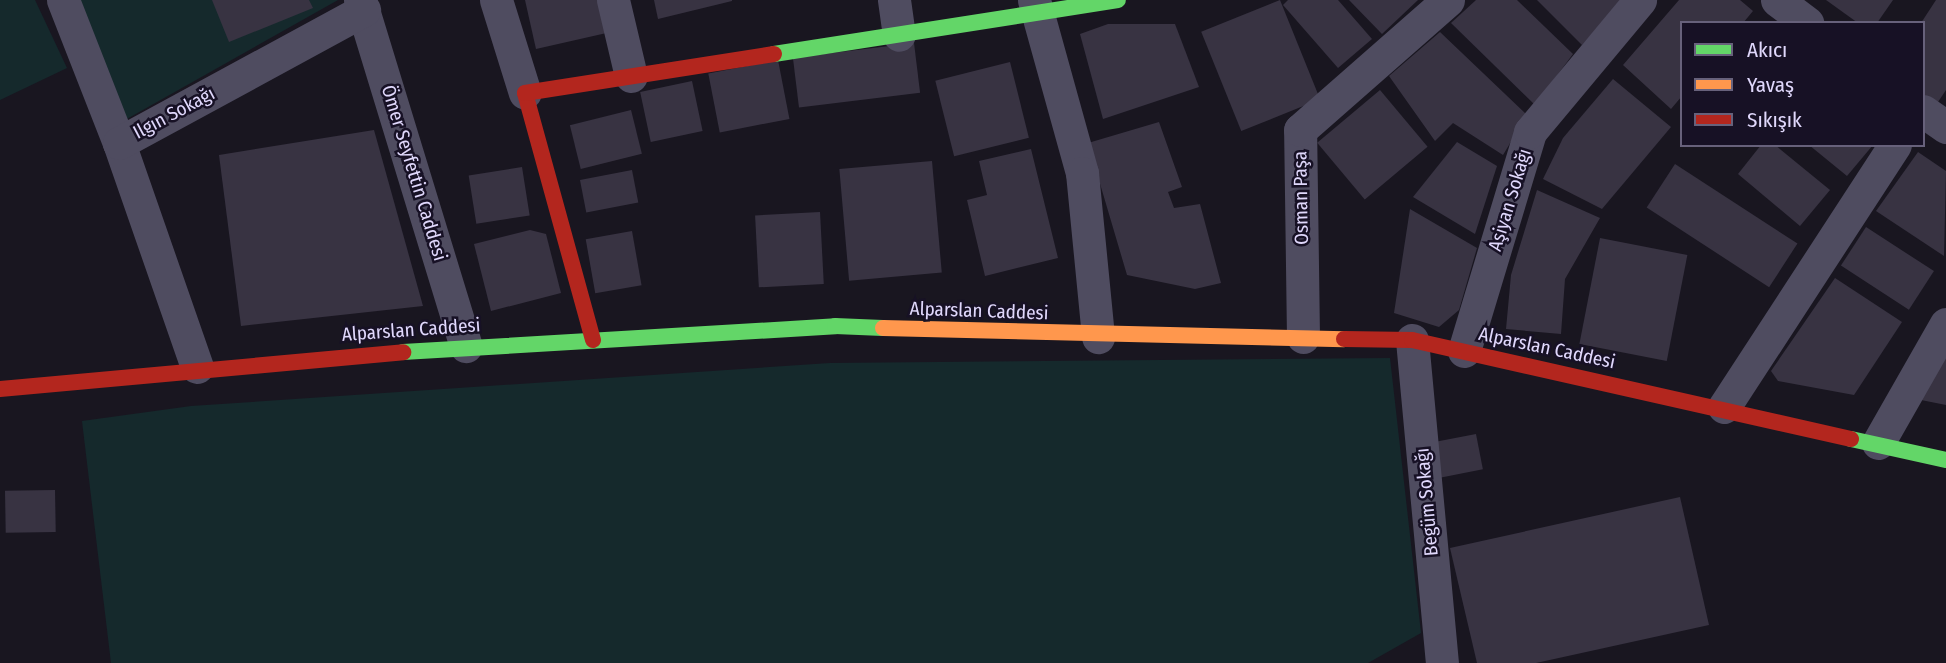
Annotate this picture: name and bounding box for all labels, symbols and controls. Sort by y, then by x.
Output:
legend [1680,21,1925,147]
text: Akıcı [1747,37,1787,63]
text: Yavaş [1747,72,1794,98]
street label: Ilgın Sokağı [129,82,219,144]
street label: Ömer Seyfettin Caddesi [376,82,452,264]
text: Sıkışık [1747,107,1802,133]
street label: Aşiyan Sokağı [1484,146,1536,254]
street label: Osman Paşa [1289,151,1313,245]
street label: Alparslan Caddesi [909,297,1049,325]
street label: Alparslan Caddesi [341,314,481,346]
street label: Alparslan Caddesi [1477,322,1617,374]
street label: Begüm Sokağı [1411,447,1443,557]

